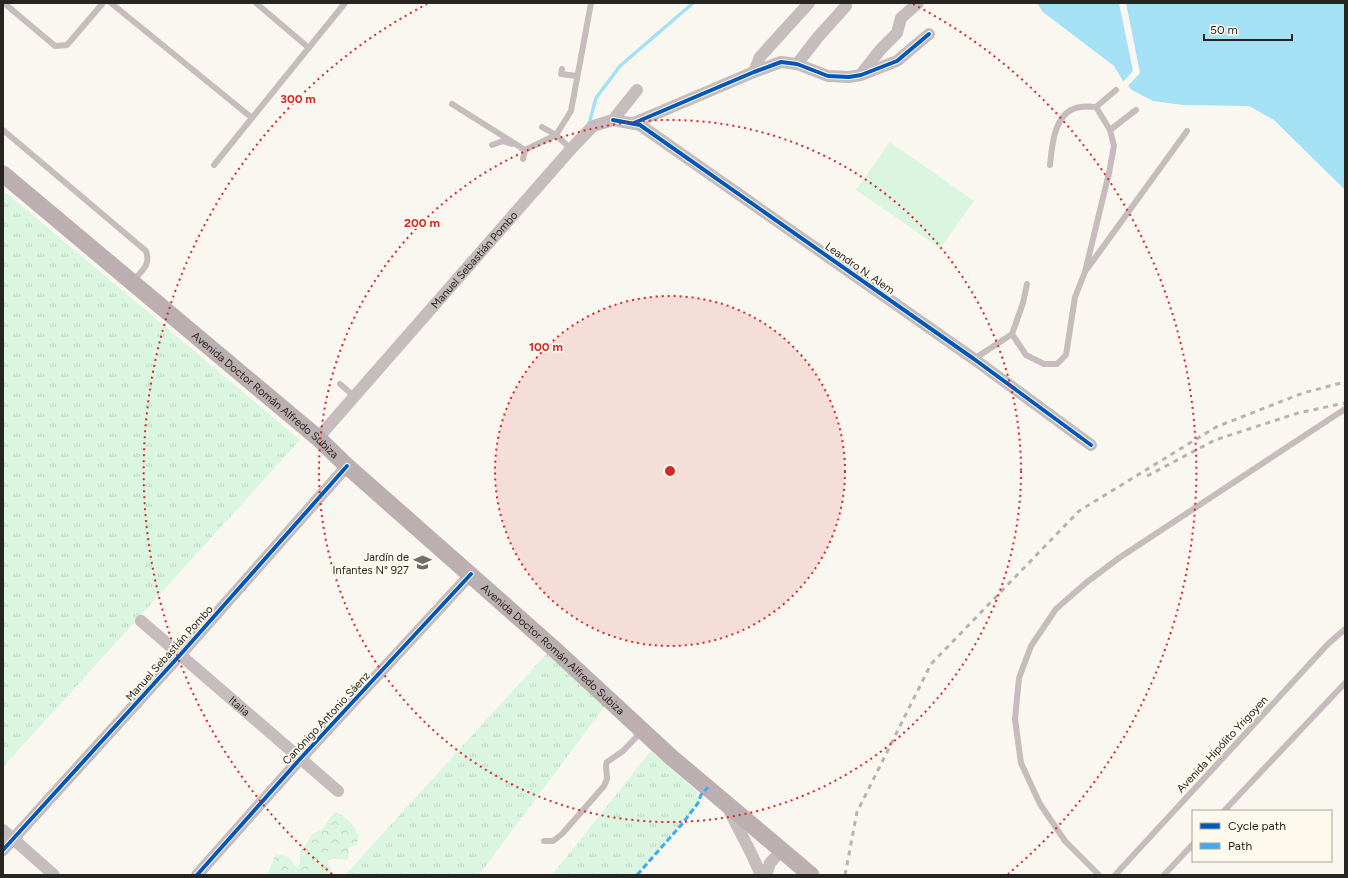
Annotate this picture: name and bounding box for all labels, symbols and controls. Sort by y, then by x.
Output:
scale bar [1204,16,1292,42]
text: 50 m [1210,23,1238,37]
text: 300 m [280,92,316,106]
street label: Manuel Sebastián Pombo [429,209,520,311]
text: 200 m [404,216,440,230]
street label: Leandro N. Alem [823,240,897,297]
street label: Avenida Doctor Román Alfredo Subiza [189,329,341,461]
text: 100 m [529,340,563,354]
centre of rings [663,464,677,478]
place label: Jardín de Infantes N° 927 [333,551,409,577]
school or university icon: Jardín de Infantes N° 927 [412,553,432,573]
street label: Avenida Doctor Román Alfredo Subiza [478,582,627,718]
street label: Manuel Sebastián Pombo [123,603,216,704]
street label: Canónigo Antonio Sáenz [280,669,373,767]
street label: Avenida Hipólito Yrigoyen [1174,693,1271,795]
street label: Italia [226,694,252,719]
legend [1192,810,1332,862]
text: Cycle path [1228,819,1286,833]
text: Path [1228,839,1252,853]

